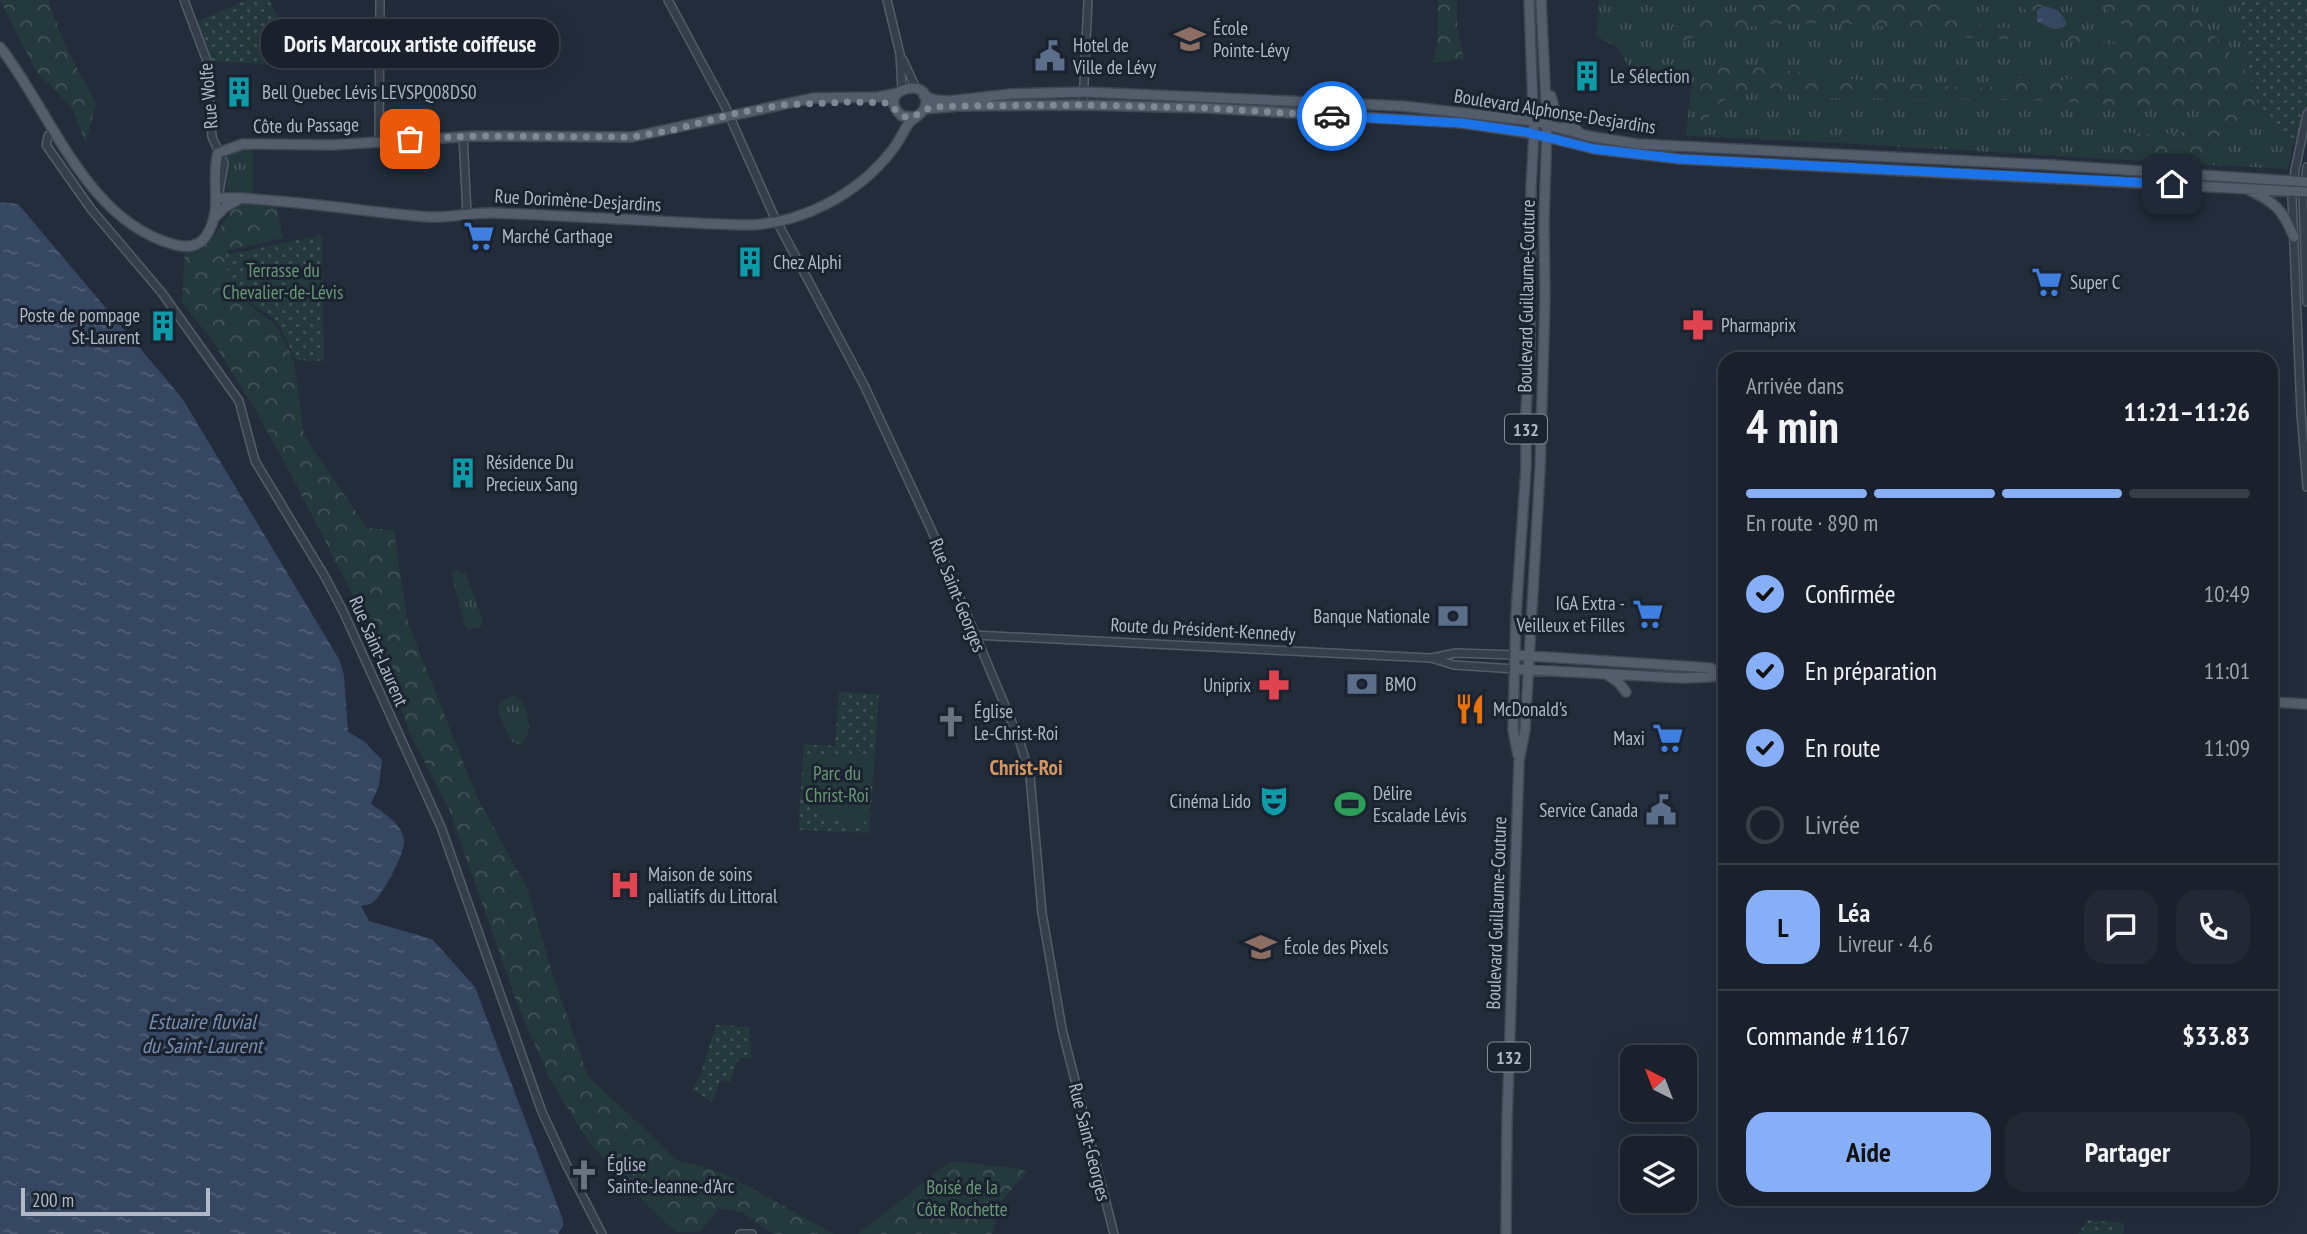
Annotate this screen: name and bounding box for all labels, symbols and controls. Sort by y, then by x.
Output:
place label: École Pointe-Lévy [1213,16,1290,62]
callout: Doris Marcoux artiste coiffeuse [261,20,559,69]
school or university icon: École Pointe-Lévy [1173,22,1207,56]
text: Doris Marcoux artiste coiffeuse [284,29,536,58]
place label: Hotel de Ville de Lévy [1072,33,1157,79]
public building icon: Hotel de Ville de Lévy [1033,39,1067,73]
building icon: Le Sélection [1570,59,1604,93]
street label: Rue Wolfe [193,62,223,130]
place label: Le Sélection [1610,64,1690,88]
building icon: Bell Quebec Lévis LEVSPQ08DS0 [222,75,256,109]
place label: Bell Quebec Lévis LEVSPQ08DS0 [262,80,477,104]
courier [1297,81,1367,151]
street label: Boulevard Alphonse-Desjardins [1452,83,1658,139]
icon: car [1313,97,1351,135]
pin [380,109,440,169]
street label: Côte du Passage [253,112,359,138]
icon: bag [391,120,429,158]
pin [2142,154,2202,214]
icon: home [2153,165,2191,203]
street label: Rue Dorimène-Desjardins [494,184,662,216]
street label: Boulevard Guillaume-Couture [1512,199,1540,393]
supermarket icon: Marché Carthage [462,219,496,253]
place label: Marché Carthage [502,224,613,248]
building icon: Chez Alphi [733,245,767,279]
place label: Chez Alphi [773,250,842,274]
park label: Terrasse du Chevalier-de-Lévis [223,258,343,304]
supermarket icon: Super C [2030,265,2064,299]
place label: Super C [2070,270,2121,294]
place label: Poste de pompage St-Laurent [20,303,141,349]
pharmacy icon: Pharmaprix [1681,308,1715,342]
building icon: Poste de pompage St-Laurent [146,309,180,343]
place label: Pharmaprix [1721,313,1796,337]
text: Arrivée dans [1746,371,1844,400]
text: 11:21–11:26 [2123,395,2250,428]
text: 4 min [1746,396,1839,456]
road number: 132 [1505,414,1547,444]
place label: Résidence Du Precieux Sang [486,450,578,496]
building icon: Résidence Du Precieux Sang [446,456,480,490]
text: En route · 890 m [1746,508,1878,537]
street label: Rue Saint-Georges [924,535,992,655]
icon: check [1746,575,1784,613]
text: Confirmée [1805,577,1896,610]
text: 10:49 [2204,579,2250,608]
place label: IGA Extra - Veilleux et Filles [1516,591,1625,637]
street label: Rue Saint-Laurent [344,592,414,710]
supermarket icon: IGA Extra - Veilleux et Filles [1631,597,1665,631]
bank icon: Banque Nationale [1436,599,1470,633]
place label: Banque Nationale [1313,604,1430,628]
street label: Route du Président-Kennedy [1110,612,1297,646]
icon: check [1746,652,1784,690]
text: En préparation [1805,654,1937,687]
text: 11:01 [2204,656,2250,685]
bank icon: BMO [1345,667,1379,701]
pharmacy icon: Uniprix [1257,668,1291,702]
place label: BMO [1385,672,1416,696]
place label: Uniprix [1203,673,1251,697]
restaurant icon: McDonald's [1453,692,1487,726]
place label: McDonald's [1493,697,1568,721]
place label: Église Le-Christ-Roi [974,699,1058,745]
church icon: Église Le-Christ-Roi [934,705,968,739]
supermarket icon: Maxi [1651,721,1685,755]
place label: Maxi [1613,726,1645,750]
icon: check [1746,729,1784,767]
text: En route [1805,731,1880,764]
text: 11:09 [2204,733,2250,762]
district label: Christ-Roi [989,754,1063,781]
park label: Parc du Christ-Roi [805,761,869,807]
place label: Délire Escalade Lévis [1373,781,1467,827]
theatre icon: Cinéma Lido [1257,784,1291,818]
sports icon: Délire Escalade Lévis [1333,787,1367,821]
place label: Cinéma Lido [1170,789,1251,813]
public building icon: Service Canada [1644,793,1678,827]
place label: Service Canada [1539,798,1638,822]
text: Livrée [1805,808,1860,841]
street label: Boulevard Guillaume-Couture [1481,816,1511,1010]
place label: Maison de soins palliatifs du Littoral [648,862,778,908]
hospital icon: Maison de soins palliatifs du Littoral [608,868,642,902]
button: chat [2084,890,2158,964]
button: phone [2176,890,2250,964]
text: Léa [1838,896,1870,929]
text: L [1777,911,1789,944]
text: Livreur · 4.6 [1838,929,1933,958]
school or university icon: École des Pixels [1244,930,1278,964]
place label: École des Pixels [1284,935,1388,959]
water label: Estuaire fluvial du Saint-Laurent [142,1008,265,1059]
text: Commande #1167 [1746,1019,1910,1052]
text: $33.83 [2182,1019,2250,1052]
road number: 132 [1488,1042,1530,1072]
north arrow [1620,1045,1698,1122]
map controls [1620,1045,1697,1213]
street label: Rue Saint-Georges [1064,1081,1116,1203]
button: Aide [1746,1112,1991,1192]
button: Partager [2005,1112,2250,1192]
button: layers [1620,1136,1697,1213]
place label: Église Sainte-Jeanne-d'Arc [607,1152,735,1198]
church icon: Église Sainte-Jeanne-d'Arc [567,1158,601,1192]
park label: Boisé de la Côte Rochette [916,1175,1008,1221]
scale bar [21,1185,210,1217]
text: 200 m [32,1188,74,1212]

